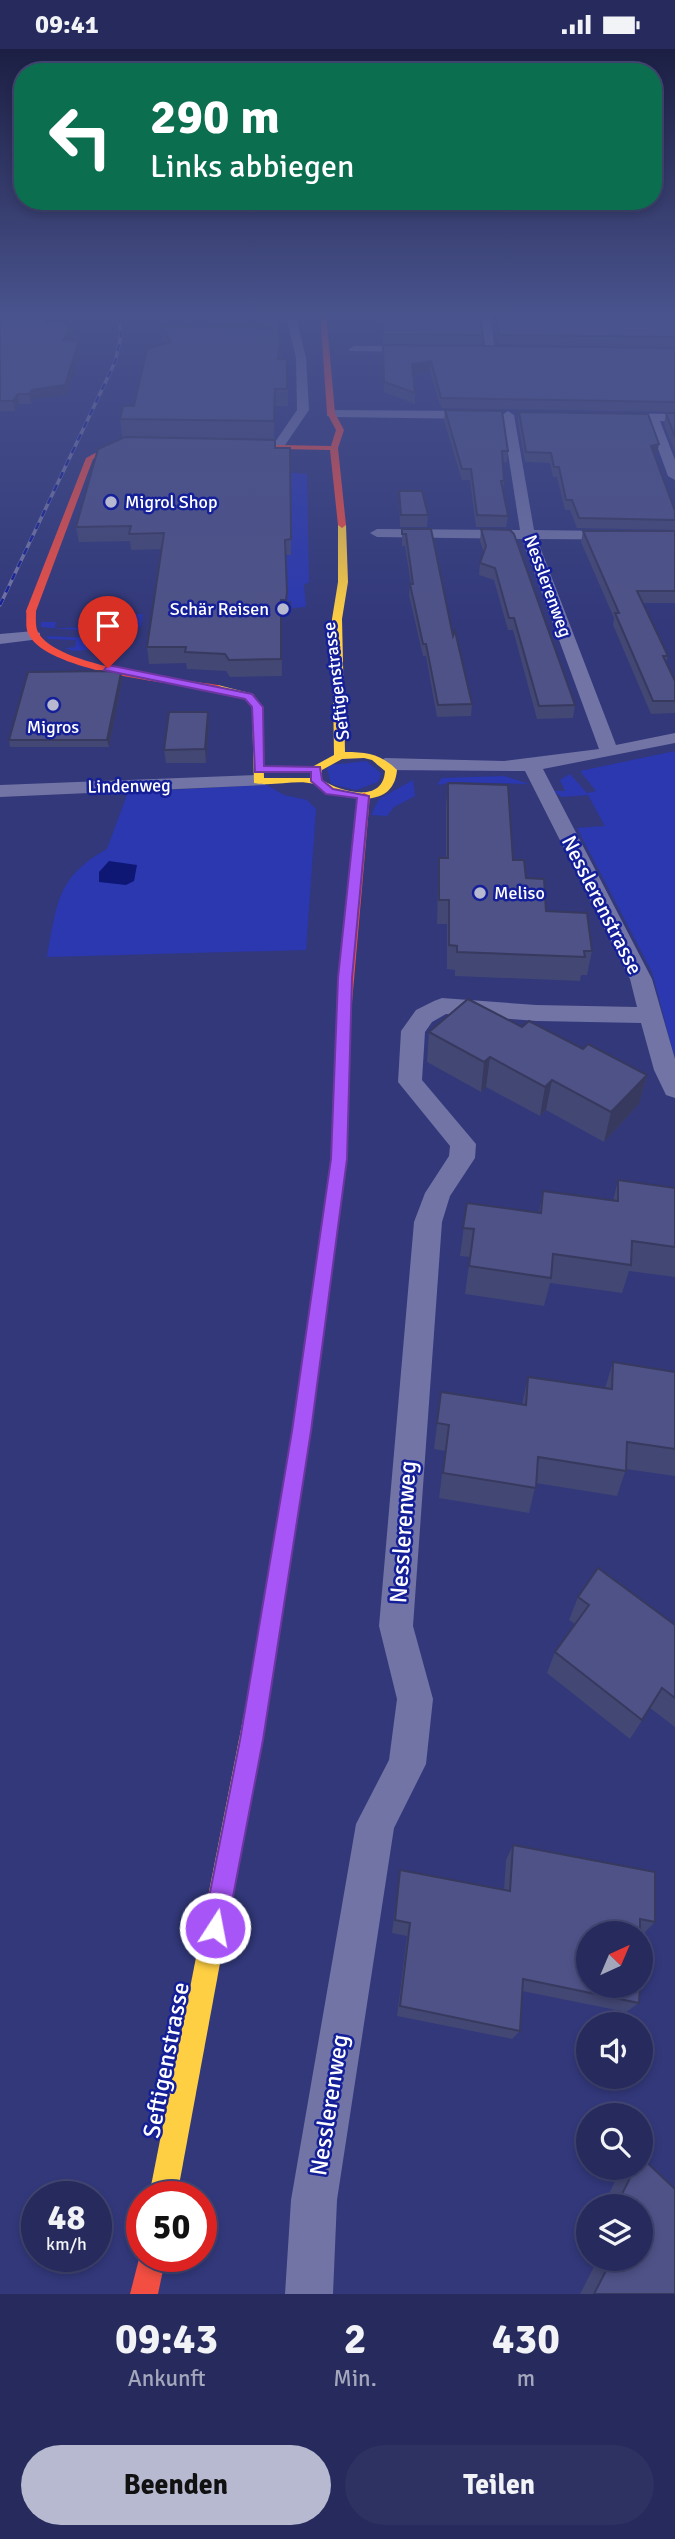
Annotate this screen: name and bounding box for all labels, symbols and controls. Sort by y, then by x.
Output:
text: 09:41 [35,9,99,41]
text: 290 m [150,87,280,147]
icon: left [35,91,126,182]
text: Links abbiegen [150,147,354,186]
place label: Migrol Shop [125,491,218,513]
marker: Migrol Shop [103,494,119,510]
street label: Nesslerenweg [519,532,577,640]
pin [78,596,138,668]
place label: Schär Reisen [170,598,269,620]
marker: Schär Reisen [275,601,291,617]
icon: arrive [89,607,127,645]
street label: Seftigenstrasse [318,621,354,741]
marker: Migros [45,697,61,713]
place label: Migros [27,716,79,738]
street label: Lindenweg [87,774,171,798]
street label: Nesslerenstrasse [556,831,648,979]
place label: Meliso [494,882,545,904]
marker: Meliso [472,885,488,901]
street label: Nesslerenweg [383,1460,423,1604]
position arrow [178,1891,252,1965]
north arrow [576,1921,653,1999]
map controls [576,1921,653,2271]
street label: Seftigenstrasse [136,1979,196,2141]
button: sound [576,2012,653,2089]
street label: Nesslerenweg [303,2032,355,2178]
button: search [576,2103,653,2180]
speed limit sign: 50 [126,2181,217,2272]
button: layers [576,2194,653,2271]
text: 48 [48,2196,85,2239]
text: km/h [46,2233,87,2255]
text: 09:43 [115,2314,218,2365]
text: 2 [344,2314,366,2365]
text: 430 [492,2314,560,2365]
text: Ankunft [128,2364,206,2393]
text: Min. [333,2364,377,2393]
text: m [517,2364,535,2393]
button: Beenden [21,2445,331,2525]
button: Teilen [345,2445,654,2525]

